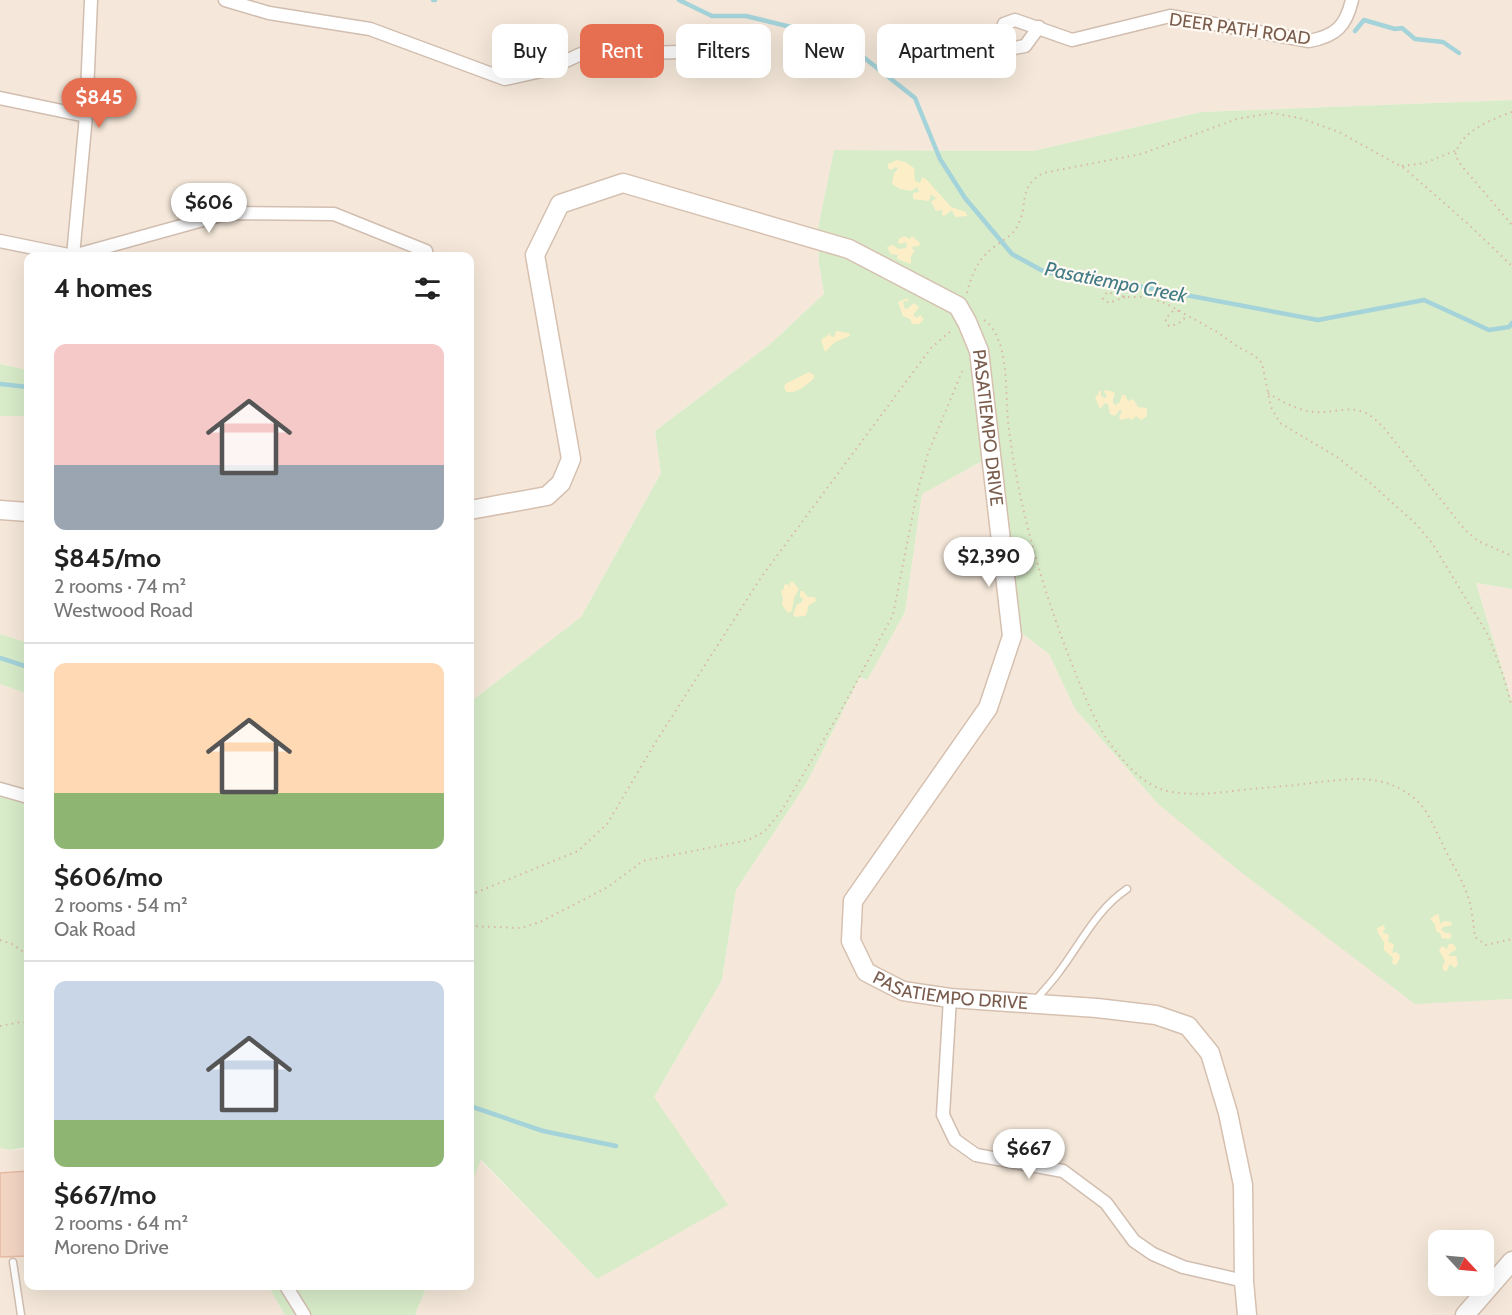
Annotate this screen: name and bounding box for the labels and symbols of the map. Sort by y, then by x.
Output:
street label: DEER PATH ROAD [1168,8,1312,50]
pin: $845 [63,78,135,129]
pin: $606 [173,183,245,234]
water label: Pasatiempo Creek [1043,256,1191,308]
street label: PASATIEMPO DRIVE [968,348,1008,507]
pin: $2,390 [940,537,1038,588]
street label: PASATIEMPO DRIVE [869,967,1029,1014]
pin: $667 [993,1129,1065,1180]
north arrow [1428,1230,1494,1296]

